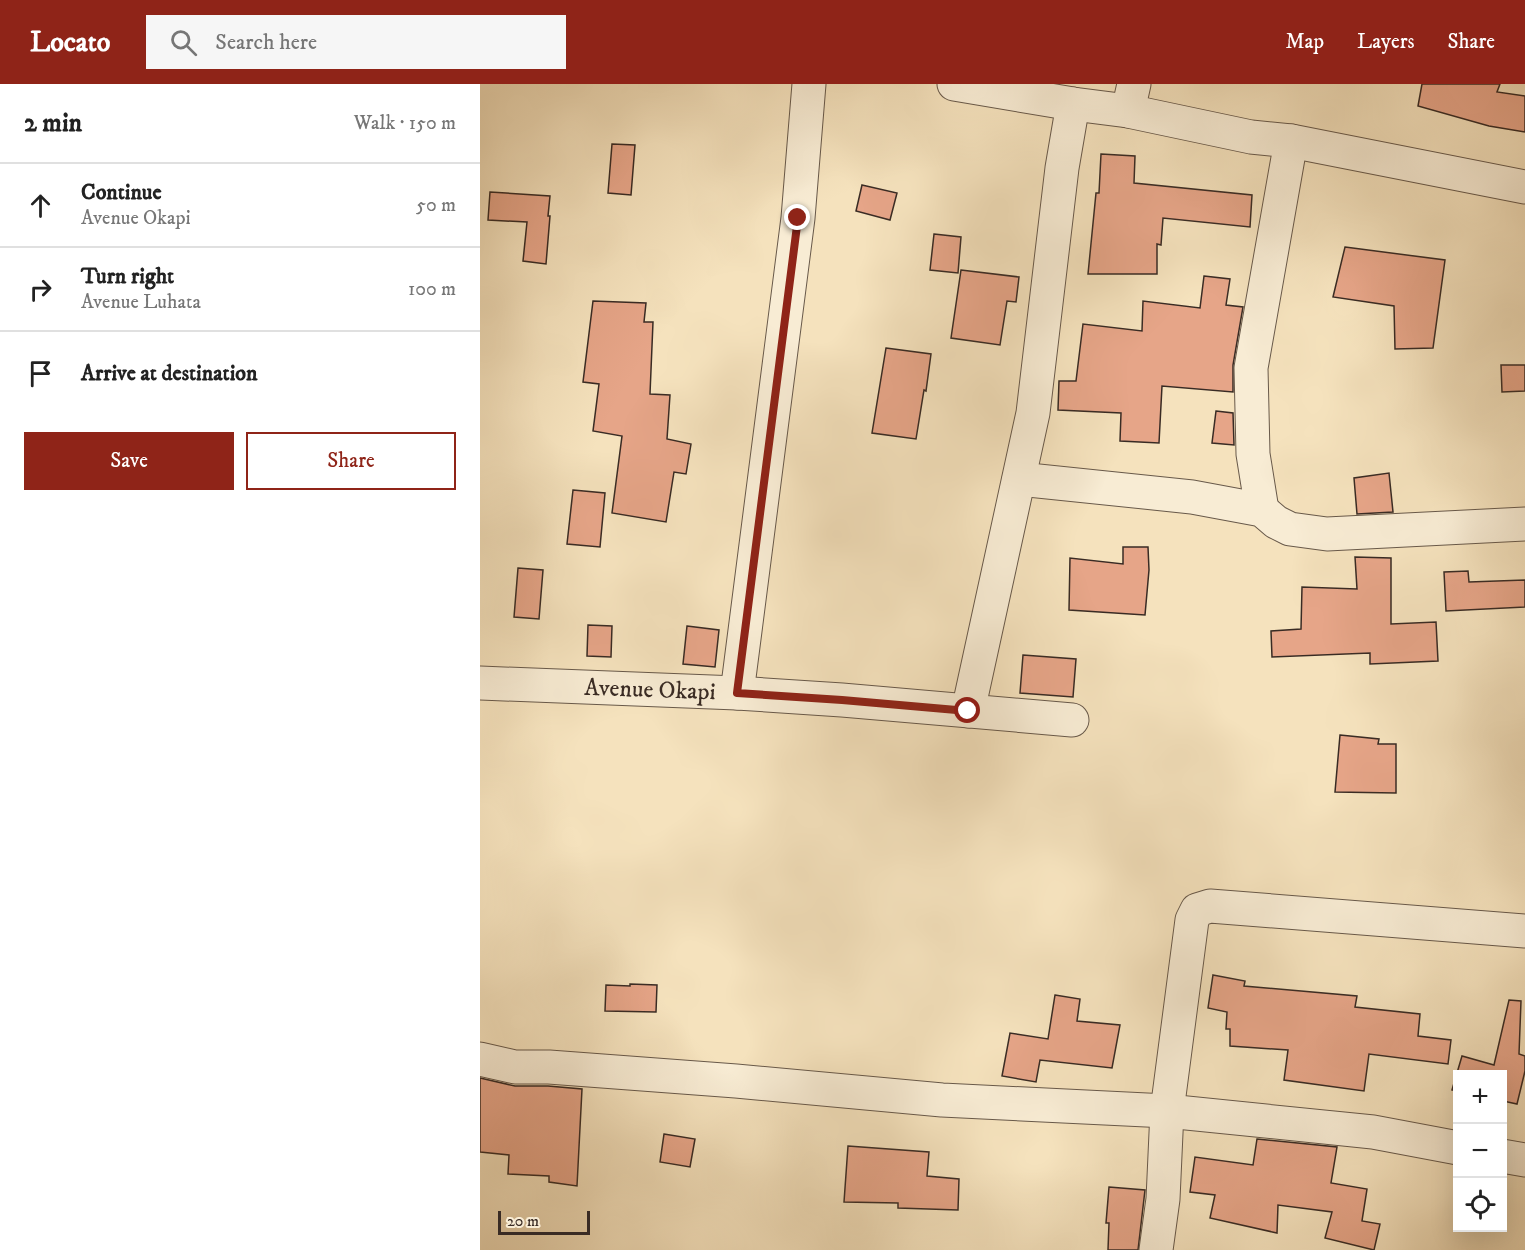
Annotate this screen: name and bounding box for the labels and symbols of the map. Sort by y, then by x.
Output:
route end [784,204,810,230]
street label: Avenue Okapi [584,673,716,707]
route start [954,697,980,723]
scale bar [498,1208,590,1236]

